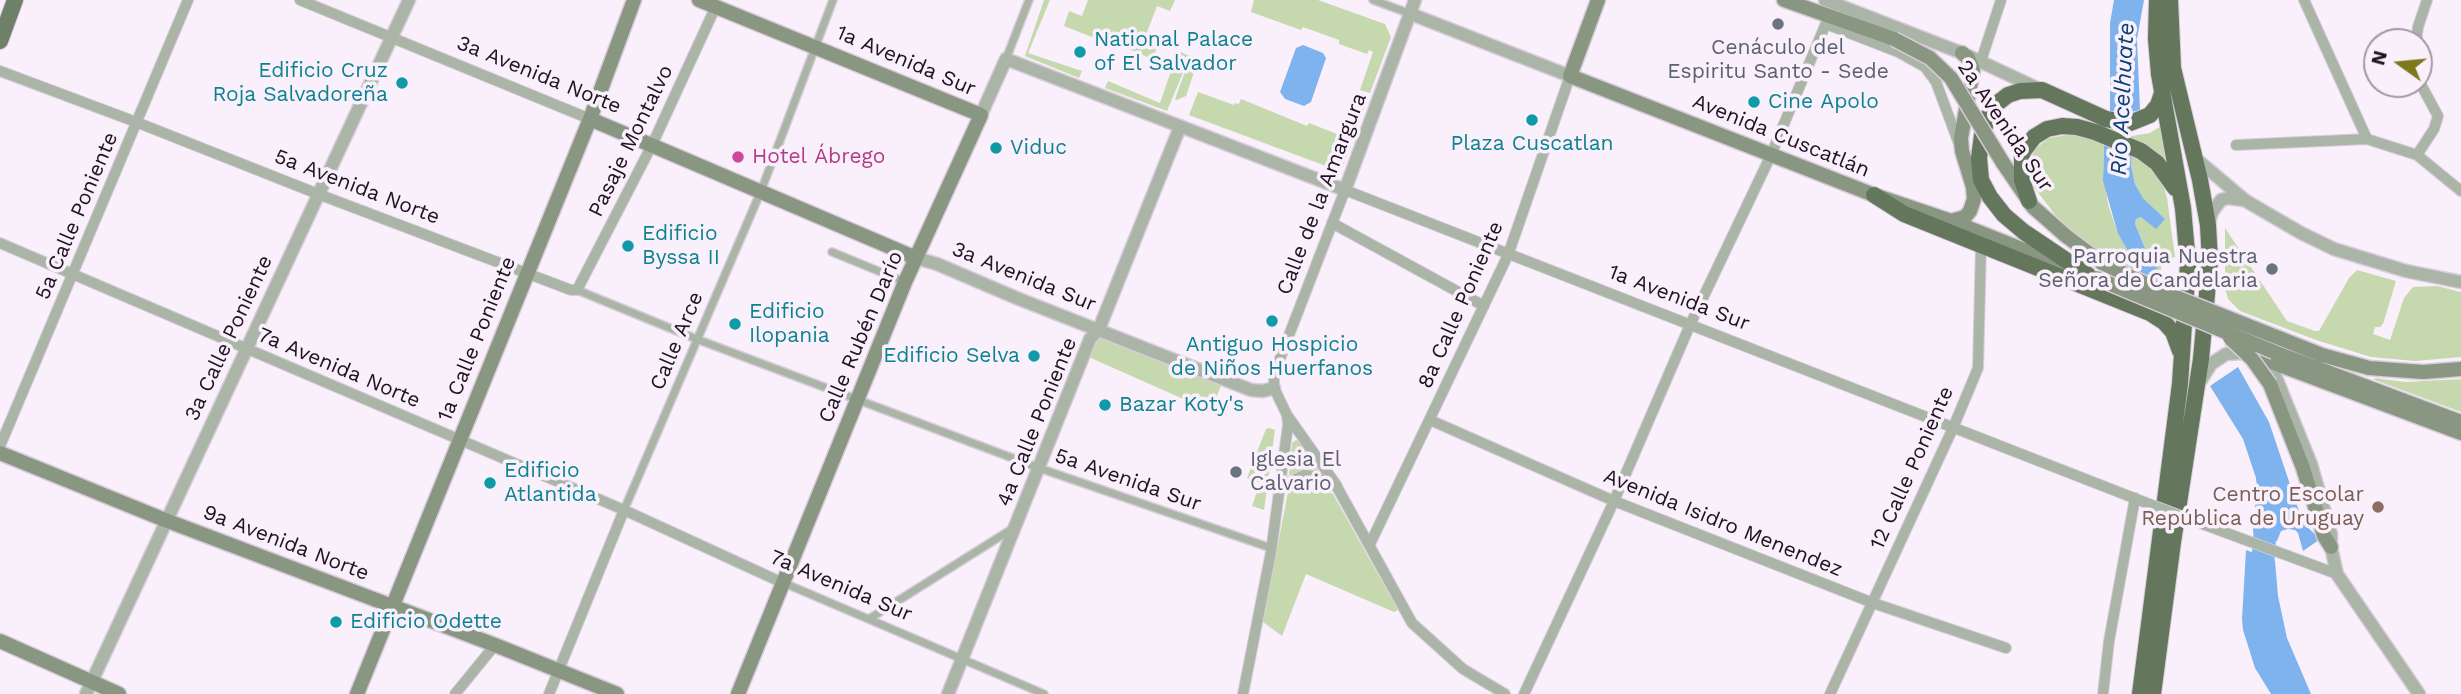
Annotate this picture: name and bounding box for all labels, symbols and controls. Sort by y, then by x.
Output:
marker: Cenáculo del Espiritu Santo - Sede [1770,16,1786,32]
street label: 1a Avenida Sur [832,20,980,102]
water label: Río Acelhuate [2105,22,2141,176]
place label: National Palace of El Salvador [1094,27,1253,77]
north arrow [2363,28,2433,98]
street label: 3a Avenida Norte [453,31,625,119]
place label: Cenáculo del Espiritu Santo - Sede [1667,35,1889,85]
marker: National Palace of El Salvador [1072,44,1088,60]
text: N [2366,48,2392,68]
street label: 2a Avenida Sur [1952,55,2058,197]
place label: Edificio Cruz Roja Salvadoreña [212,58,388,108]
street label: Pasaje Montalvo [583,61,679,221]
marker: Edificio Cruz Roja Salvadoreña [394,75,410,91]
street label: Calle de la Amargura [1272,89,1372,299]
street label: Avenida Cuscatlán [1689,89,1873,183]
place label: Cine Apolo [1768,89,1879,115]
marker: Cine Apolo [1746,94,1762,110]
marker: Plaza Cuscatlan [1524,112,1540,128]
street label: 5a Calle Poniente [30,129,124,303]
place label: Plaza Cuscatlan [1450,131,1614,157]
place label: Viduc [1010,135,1067,161]
marker: Viduc [988,140,1004,156]
street label: 5a Avenida Norte [271,144,443,230]
place label: Hotel Ábrego [752,144,885,170]
marker: Hotel Ábrego [730,149,746,165]
street label: 8a Calle Poniente [1413,218,1509,392]
place label: Edificio Byssa II [642,221,720,271]
street label: 3a Avenida Sur [948,237,1100,317]
marker: Edificio Byssa II [620,238,636,254]
place label: Parroquia Nuestra Señora de Candelaria [2038,244,2258,294]
street label: Calle Rubén Darío [813,247,909,427]
street label: 3a Calle Poniente [180,251,278,425]
street label: 1a Calle Poniente [432,253,522,425]
street label: 1a Avenida Sur [1605,260,1753,336]
marker: Parroquia Nuestra Señora de Candelaria [2264,261,2280,277]
street label: Calle Arce [645,288,709,394]
place label: Edificio Ilopania [749,299,830,349]
marker: Antiguo Hospicio de Niños Huerfanos [1264,313,1280,329]
marker: Edificio Ilopania [727,316,743,332]
street label: 7a Avenida Norte [254,322,424,414]
place label: Antiguo Hospicio de Niños Huerfanos [1171,332,1373,382]
street label: 4a Calle Poniente [992,334,1082,510]
place label: Edificio Selva [883,343,1020,369]
marker: Edificio Selva [1026,348,1042,364]
street label: 12 Calle Poniente [1865,383,1959,553]
place label: Bazar Koty's [1119,392,1244,418]
marker: Bazar Koty's [1097,397,1113,413]
street label: 5a Avenida Sur [1051,443,1205,517]
place label: Iglesia El Calvario [1250,447,1341,497]
place label: Edificio Atlantida [504,458,597,508]
street label: Avenida Isidro Menendez [1600,463,1846,583]
marker: Iglesia El Calvario [1228,464,1244,480]
marker: Edificio Atlantida [482,475,498,491]
place label: Centro Escolar República de Uruguay [2141,482,2364,532]
marker: Centro Escolar República de Uruguay [2370,499,2386,515]
street label: 9a Avenida Norte [199,500,373,586]
street label: 7a Avenida Sur [766,545,916,627]
place label: Edificio Odette [350,609,502,635]
marker: Edificio Odette [328,614,344,630]

